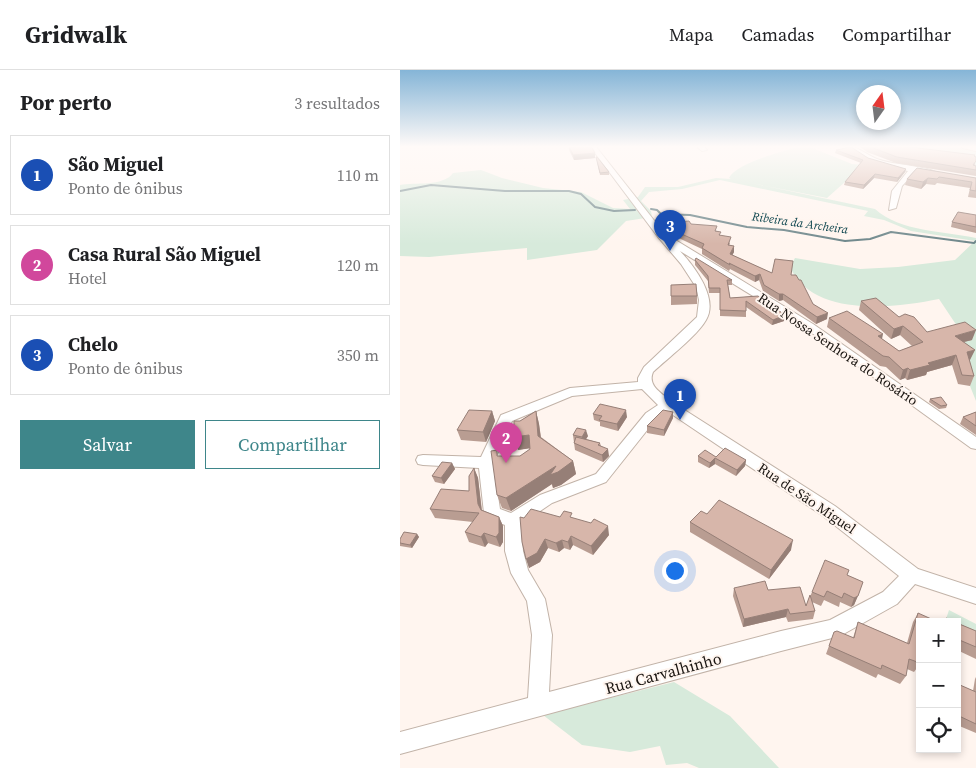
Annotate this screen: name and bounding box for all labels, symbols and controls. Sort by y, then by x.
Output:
text: Gridwalk [25,18,127,51]
text: Mapa [669,22,713,47]
text: Camadas [741,22,814,47]
text: Compartilhar [842,22,951,47]
north arrow [856,85,901,130]
text: Por perto [20,88,112,117]
text: 3 resultados [294,92,380,114]
text: São Miguel [68,151,164,177]
text: 1 [33,164,41,186]
text: 110 m [337,164,379,186]
text: Ponto de ônibus [68,177,183,199]
water label: Ribeira da Archeira [750,208,850,238]
pin: 3 [654,210,686,251]
text: Casa Rural São Miguel [68,241,261,267]
text: 2 [33,254,41,276]
text: 120 m [337,254,379,276]
text: Hotel [68,267,107,289]
street label: Rua Nossa Senhora do Rosário [754,288,922,410]
text: Chelo [68,331,118,357]
text: 3 [33,344,41,366]
text: 350 m [337,344,379,366]
text: Ponto de ônibus [68,357,183,379]
pin: 1 [664,379,696,420]
button: Salvar [20,420,195,469]
button: Compartilhar [205,420,380,469]
pin: 2 [490,422,522,463]
street label: Rua de São Miguel [754,458,860,538]
your location [662,558,688,584]
map controls [916,618,961,753]
button: + [916,618,961,663]
street label: Rua Carvalhinho [602,647,724,699]
button: − [916,663,961,708]
button: locate [916,708,961,753]

